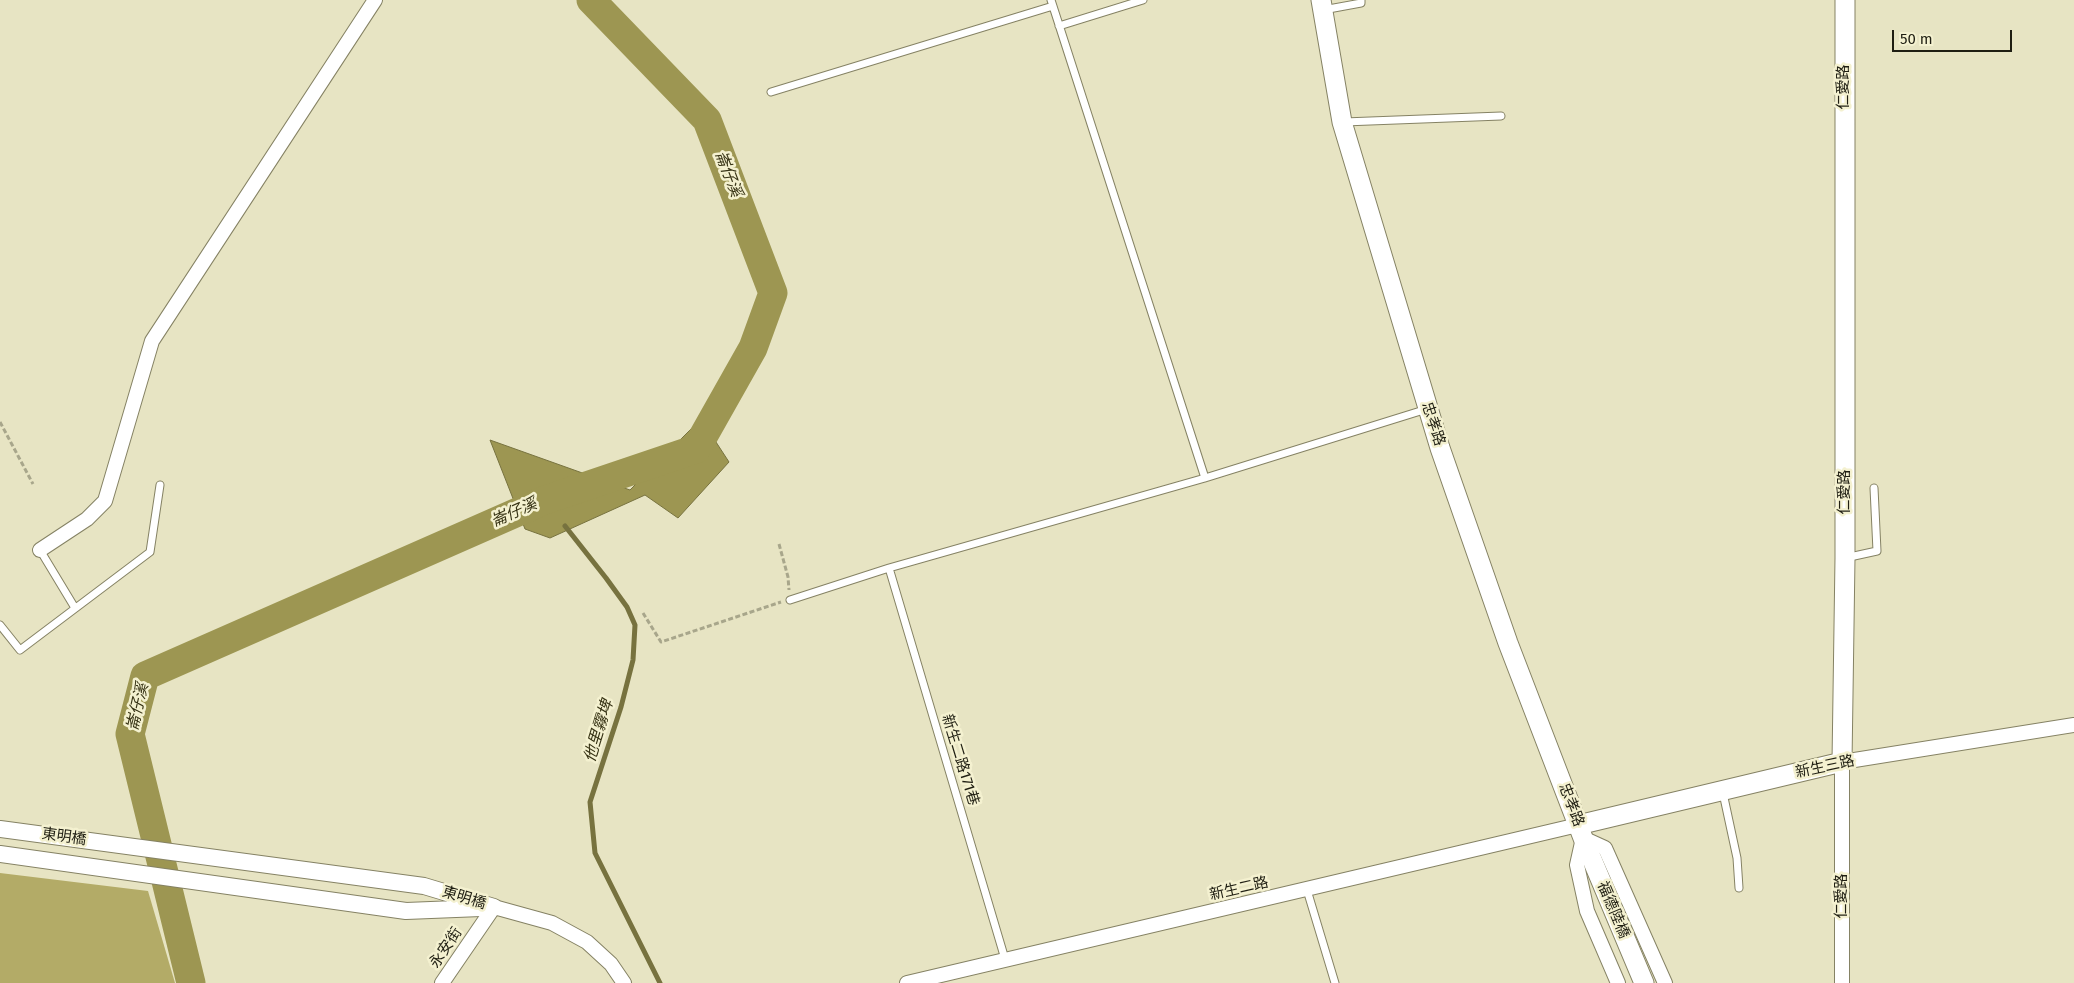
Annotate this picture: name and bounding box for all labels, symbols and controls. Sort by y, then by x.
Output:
scale bar [1894,20,2014,52]
text: 50 m [1900,30,1933,48]
street label: 仁愛路 [1835,65,1853,109]
water label: 崙仔溪 [710,148,746,200]
street label: 忠孝路 [1417,400,1449,448]
street label: 仁愛路 [1836,470,1854,514]
water label: 崙仔溪 [488,494,540,532]
water label: 崙仔溪 [123,681,153,733]
water label: 他里霧埤 [580,698,618,764]
street label: 新生二路171巷 [938,712,982,808]
street label: 新生三路 [1794,752,1856,782]
street label: 忠孝路 [1555,781,1587,829]
street label: 東明橋 [40,825,88,849]
street label: 新生二路 [1208,873,1270,905]
street label: 仁愛路 [1833,874,1851,918]
street label: 福德陸橋 [1593,879,1633,941]
street label: 東明橋 [440,883,488,913]
street label: 永安街 [426,924,466,972]

